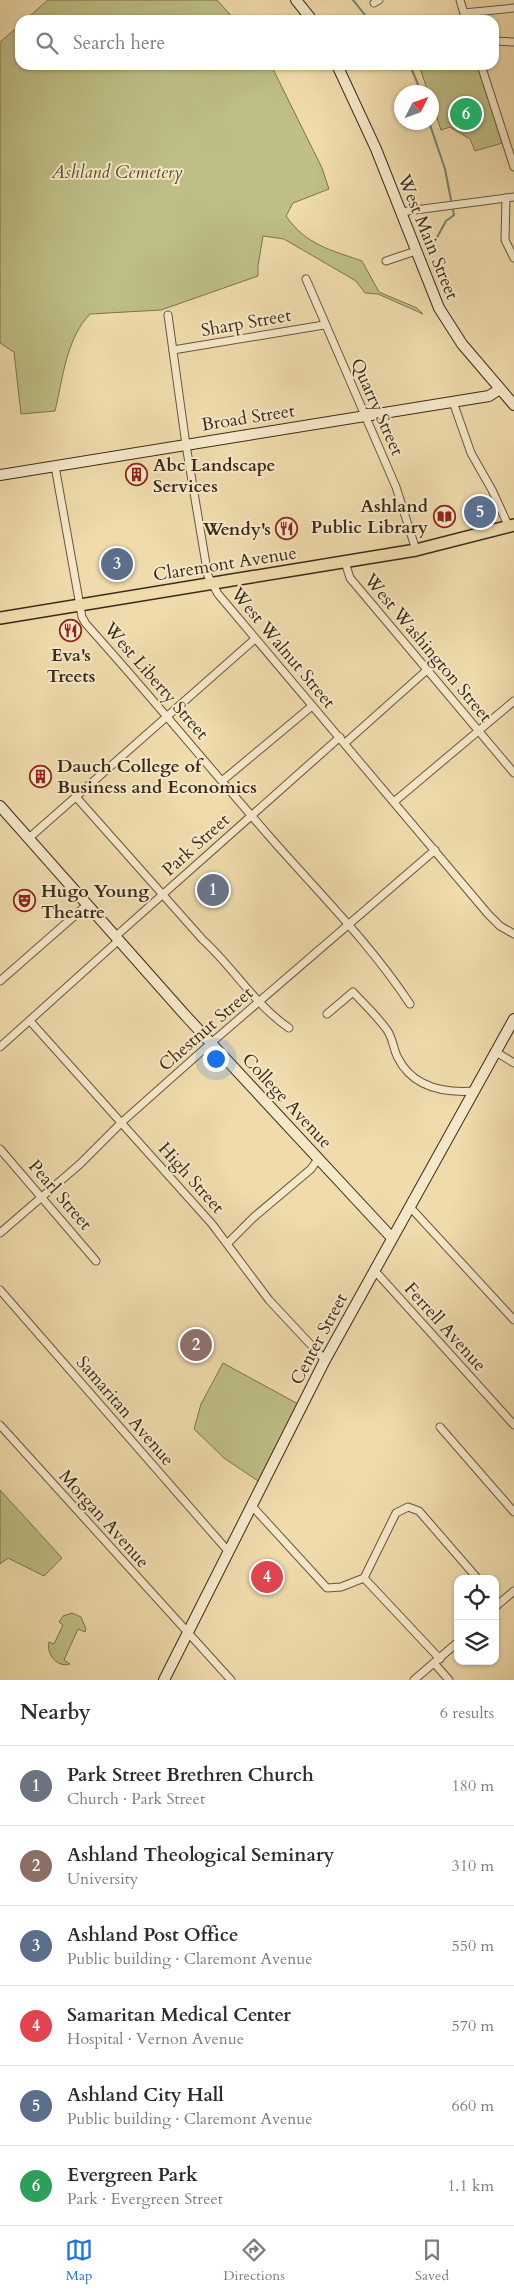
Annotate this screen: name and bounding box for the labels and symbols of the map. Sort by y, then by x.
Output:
north arrow [394,85,439,130]
pin: 6 [450,95,482,133]
park label: Ashland Cemetery [50,160,183,185]
street label: West Main Street [391,170,465,304]
street label: Sharp Street [199,303,293,343]
street label: Quarry Street [344,354,410,460]
street label: Broad Street [200,398,297,438]
place label: Abc Landscape Services [153,453,276,499]
building icon: Abc Landscape Services [125,463,149,487]
pin: 5 [464,493,496,531]
place label: Ashland Public Library [311,494,429,540]
library icon: Ashland Public Library [432,504,456,528]
place label: Wendy's [202,517,271,542]
restaurant icon: Wendy's [275,517,299,541]
street label: Claremont Avenue [151,540,299,588]
pin: 3 [101,545,133,583]
street label: West Washington Street [358,567,498,728]
street label: West Walnut Street [224,581,341,714]
street label: West Liberty Street [97,616,214,745]
restaurant icon: Eva's Treets [59,618,83,642]
place label: Eva's Treets [47,643,95,689]
place label: Dauch College of Business and Economics [57,754,257,800]
building icon: Dauch College of Business and Economics [29,764,53,788]
street label: Park Street [157,808,235,882]
pin: 1 [197,871,229,909]
place label: Hugo Young Theatre [41,879,149,925]
theatre icon: Hugo Young Theatre [13,889,37,913]
street label: Chestnut Street [153,981,259,1077]
your location [203,1046,229,1072]
street label: College Avenue [236,1048,338,1154]
street label: High Street [152,1137,230,1219]
street label: Pearl Street [22,1154,98,1236]
street label: Ferrell Avenue [398,1277,492,1377]
street label: Center Street [284,1288,354,1389]
pin: 2 [180,1326,212,1364]
street label: Samaritan Avenue [70,1351,180,1471]
street label: Morgan Avenue [53,1464,155,1574]
pin: 4 [251,1558,283,1596]

